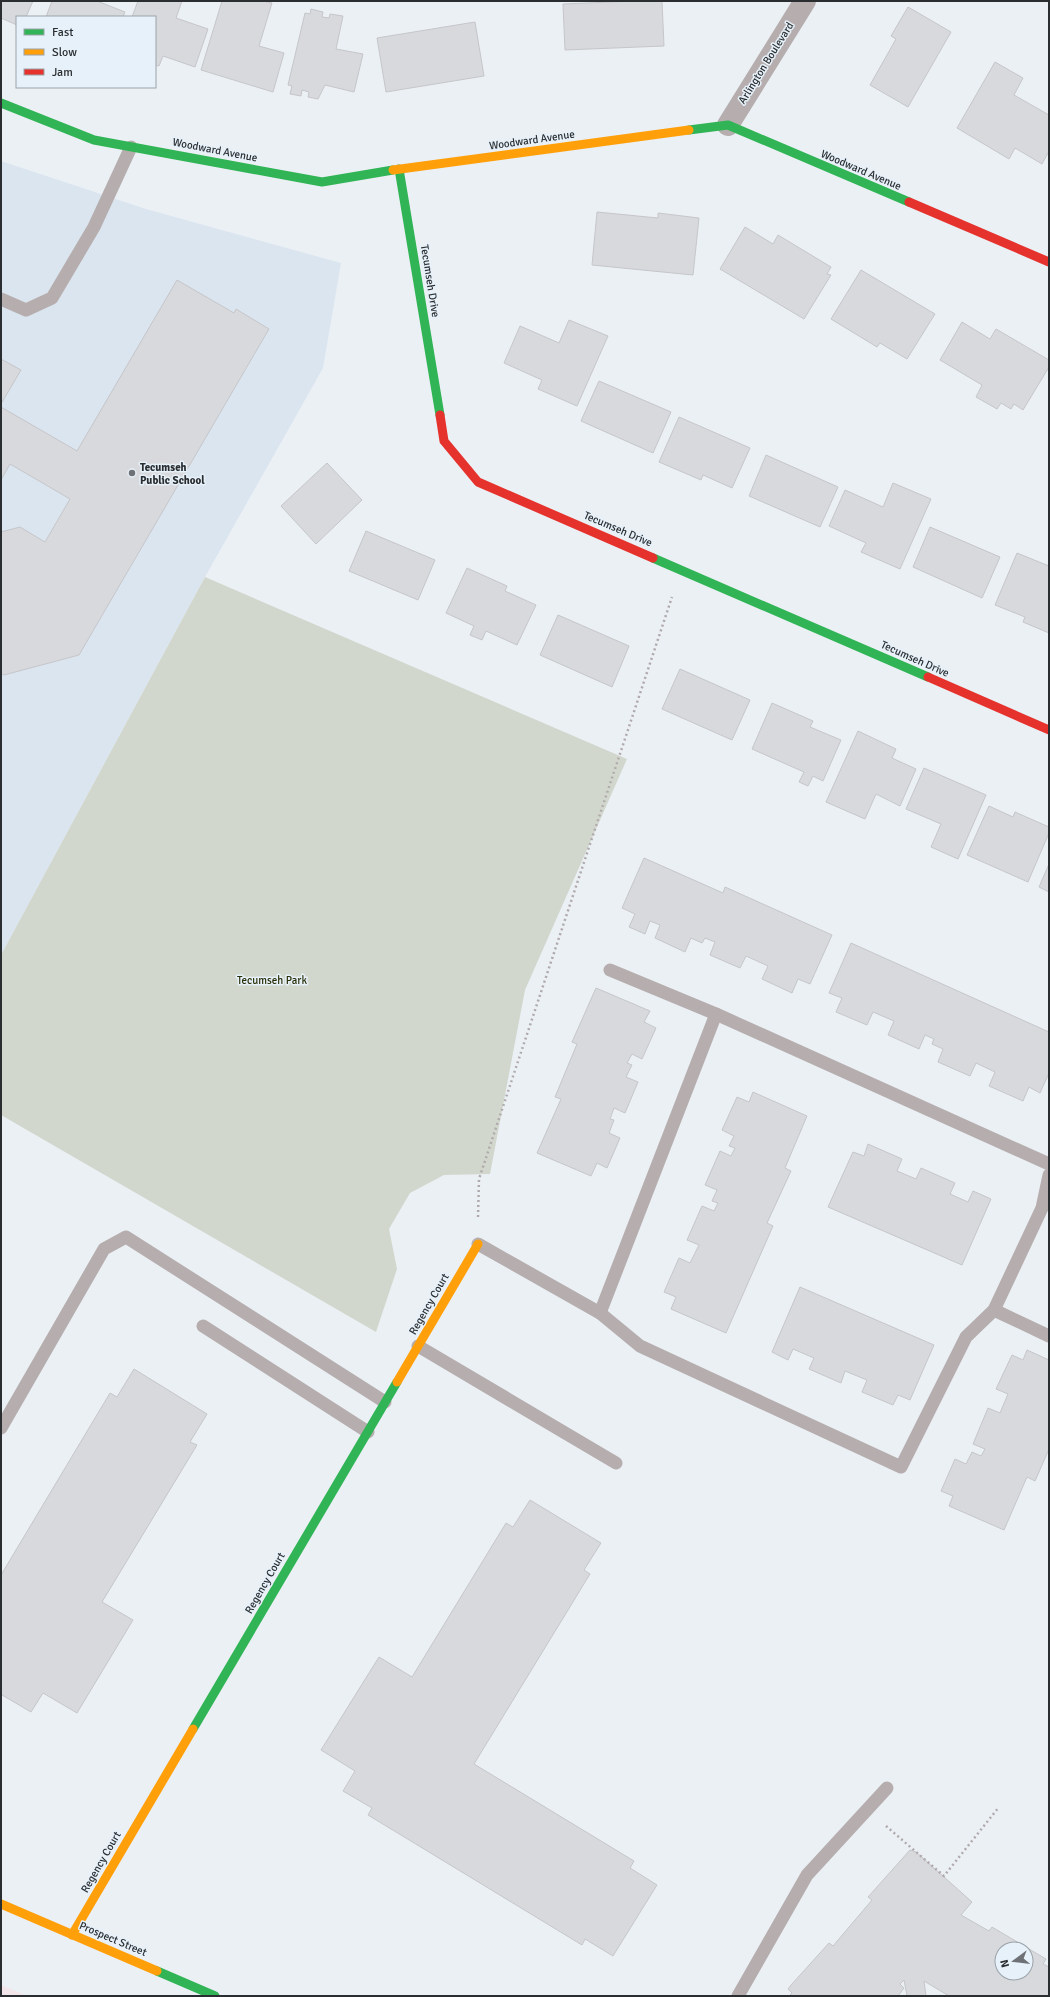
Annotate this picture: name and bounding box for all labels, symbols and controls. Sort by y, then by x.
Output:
legend [16,16,156,88]
street label: Arlington Boulevard [736,20,796,106]
text: Fast [52,25,73,40]
text: Slow [52,45,77,60]
text: Jam [52,65,73,80]
street label: Woodward Avenue [488,128,576,152]
street label: Woodward Avenue [171,135,259,165]
street label: Woodward Avenue [819,147,903,193]
street label: Tecumseh Drive [418,244,442,318]
place label: Tecumseh Public School [140,461,205,487]
marker: Tecumseh Public School [127,468,137,478]
street label: Tecumseh Drive [582,509,654,549]
street label: Tecumseh Drive [879,638,951,680]
park label: Tecumseh Park [237,974,307,987]
street label: Regency Court [406,1271,452,1337]
street label: Regency Court [242,1550,288,1616]
street label: Regency Court [78,1829,124,1895]
street label: Prospect Street [77,1919,149,1959]
north arrow [994,1941,1034,1981]
text: N [998,1958,1012,1969]

